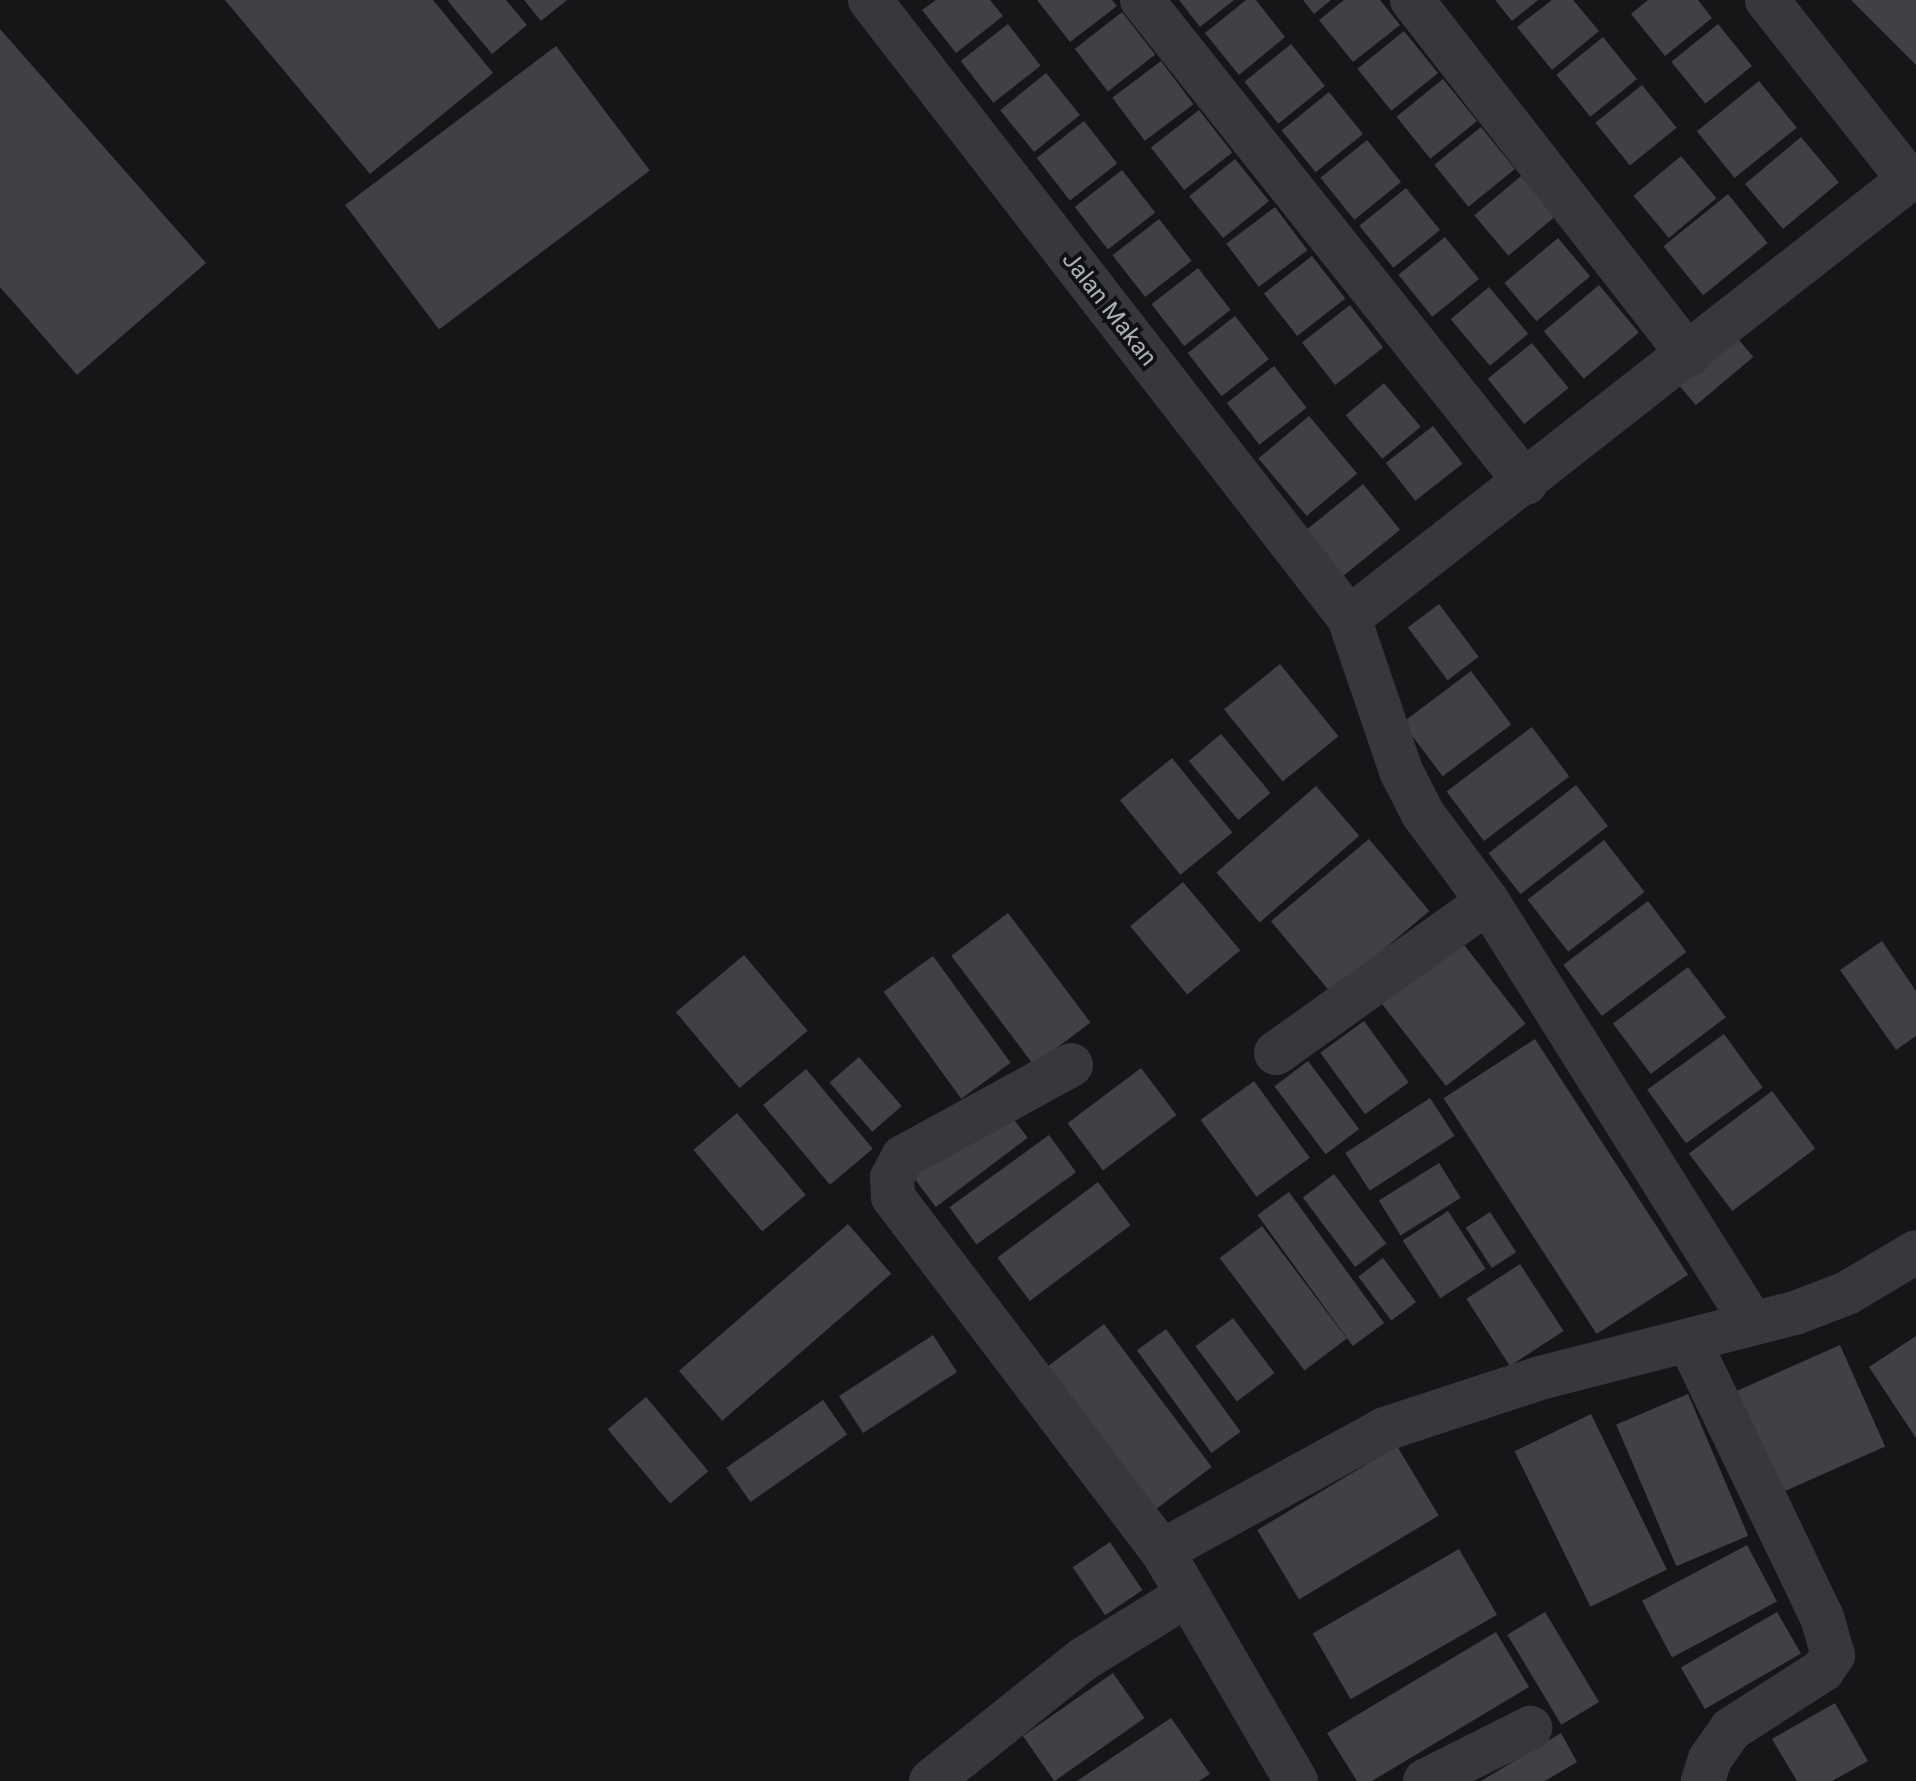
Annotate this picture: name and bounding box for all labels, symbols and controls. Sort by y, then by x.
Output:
street label: Jalan Makan [1056,246,1162,372]

